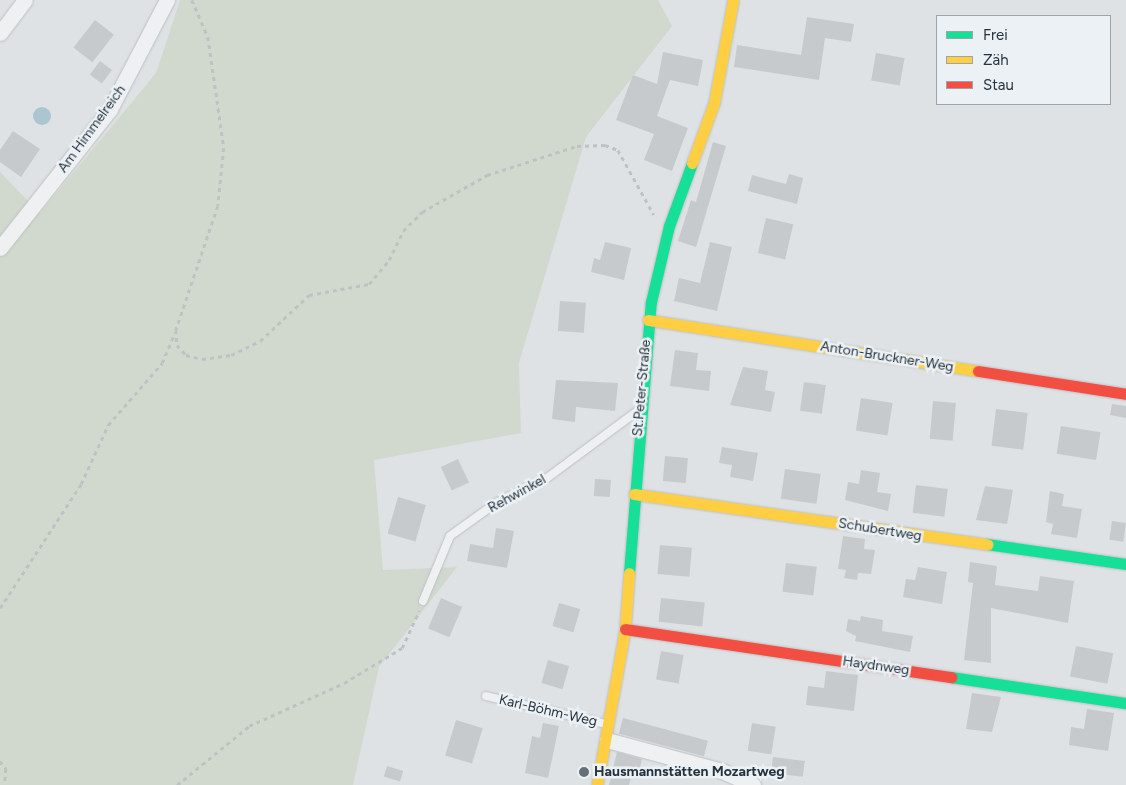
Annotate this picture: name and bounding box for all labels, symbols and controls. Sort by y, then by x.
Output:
legend [936,15,1111,105]
text: Frei [983,26,1008,44]
text: Zäh [983,51,1009,69]
text: Stau [983,76,1014,94]
street label: Am Himmelreich [55,82,129,176]
street label: Anton-Bruckner-Weg [819,338,955,376]
street label: St.Peter-Straße [629,339,655,437]
street label: Rehwinkel [485,471,549,517]
street label: Schubertweg [837,515,923,545]
street label: Haydnweg [841,653,911,679]
street label: Karl-Böhm-Weg [497,692,599,730]
place label: Hausmannstätten Mozartweg [594,764,785,780]
marker: Hausmannstätten Mozartweg [578,766,590,778]

